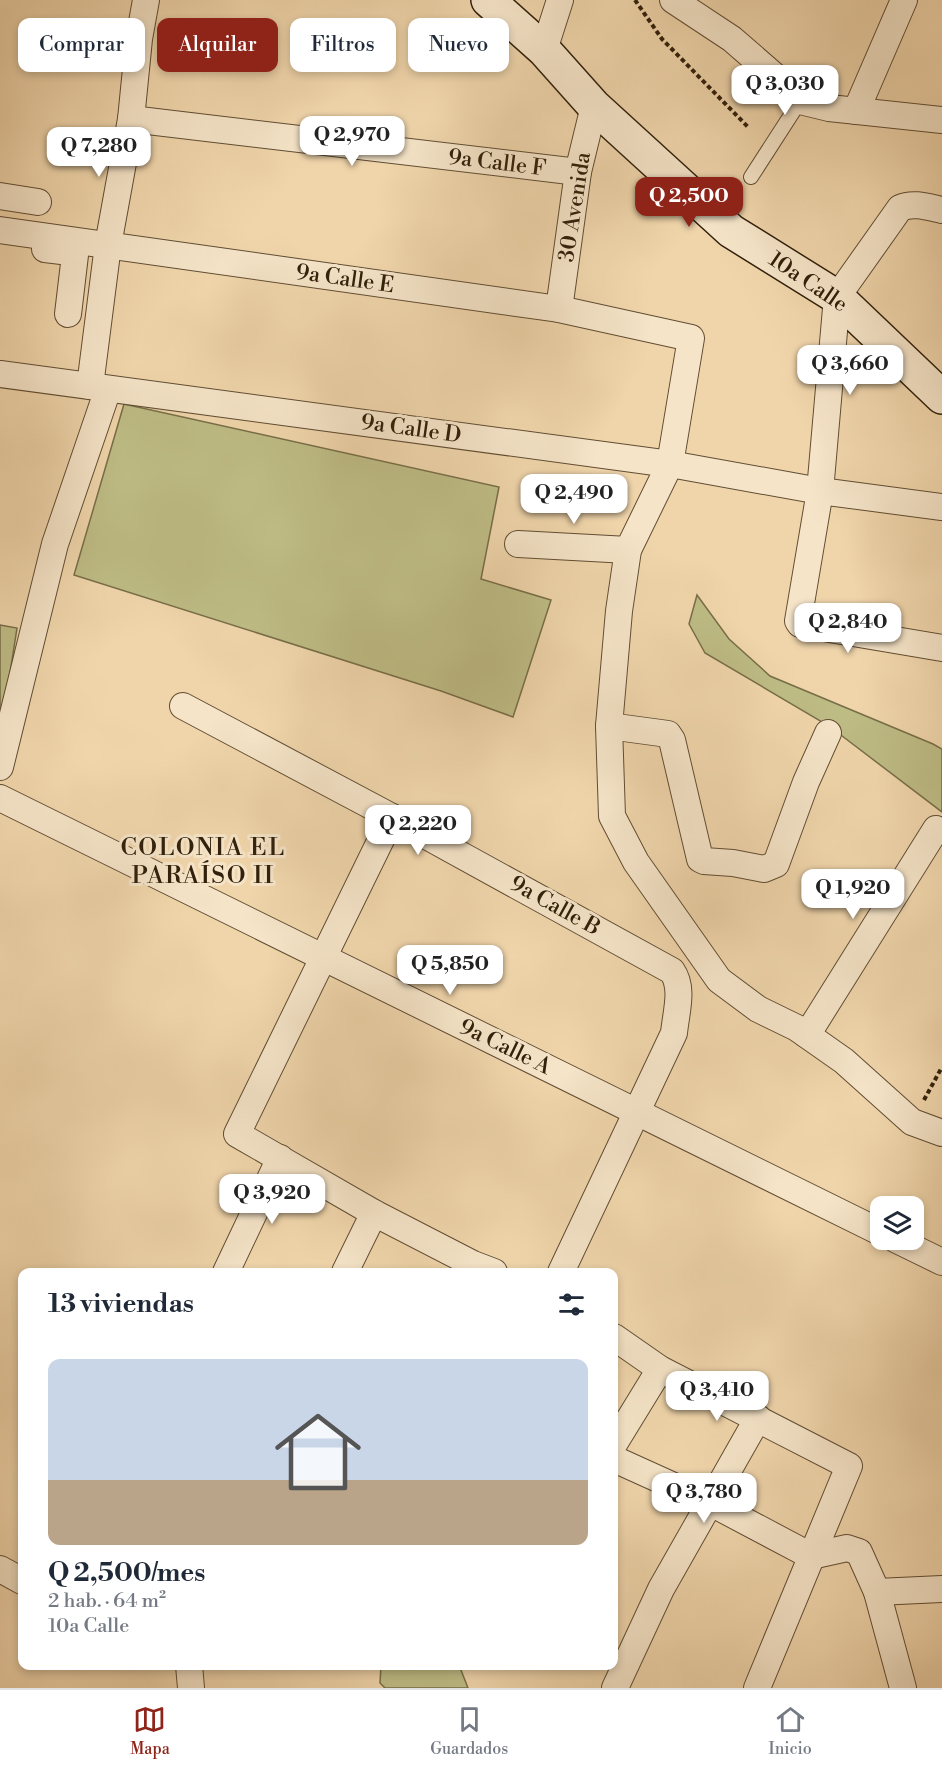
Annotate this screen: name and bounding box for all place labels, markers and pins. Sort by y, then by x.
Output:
pin: Q 3,030 [730,65,840,116]
pin: Q 2,970 [297,116,407,167]
pin: Q 7,280 [44,127,154,178]
pin: Q 2,500 [634,177,744,228]
pin: Q 3,660 [795,345,905,396]
pin: Q 2,490 [519,474,629,525]
pin: Q 2,840 [793,603,903,654]
pin: Q 2,220 [363,805,473,856]
pin: Q 1,920 [798,869,908,920]
pin: Q 5,850 [395,945,505,996]
pin: Q 3,920 [217,1174,327,1225]
pin: Q 3,410 [662,1371,772,1422]
pin: Q 3,780 [649,1473,759,1524]

